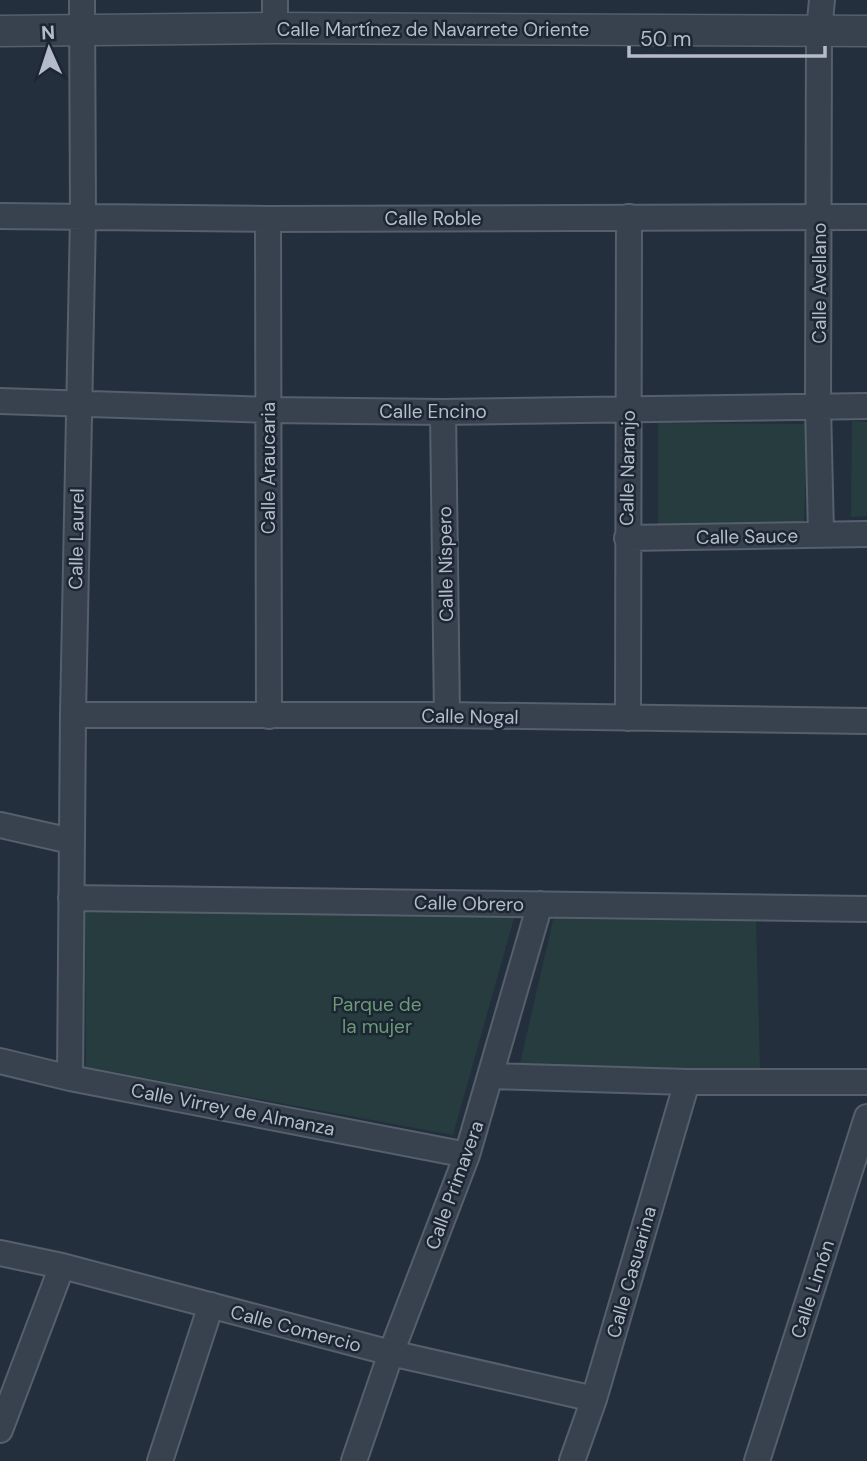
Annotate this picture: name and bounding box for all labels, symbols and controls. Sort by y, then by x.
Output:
north arrow [14,14,84,84]
scale bar [629,14,825,58]
street label: Calle Martínez de Navarrete Oriente [277,17,589,42]
text: N [41,20,56,45]
text: 50 m [640,25,691,53]
street label: Calle Roble [384,206,482,231]
street label: Calle Avellano [807,222,832,344]
street label: Calle Encino [379,399,487,424]
street label: Calle Araucaria [256,402,281,534]
street label: Calle Naranjo [614,410,641,526]
street label: Calle Laurel [63,488,90,590]
street label: Calle Níspero [432,506,459,622]
street label: Calle Sauce [696,523,798,550]
street label: Calle Nogal [421,703,519,730]
street label: Calle Obrero [414,890,524,917]
park label: Parque de la mujer [333,992,421,1039]
street label: Calle Virrey de Almanza [129,1077,337,1142]
street label: Calle Primavera [420,1117,489,1253]
street label: Calle Casuarina [601,1203,662,1341]
street label: Calle Limón [785,1237,840,1342]
street label: Calle Comercio [228,1299,364,1358]

